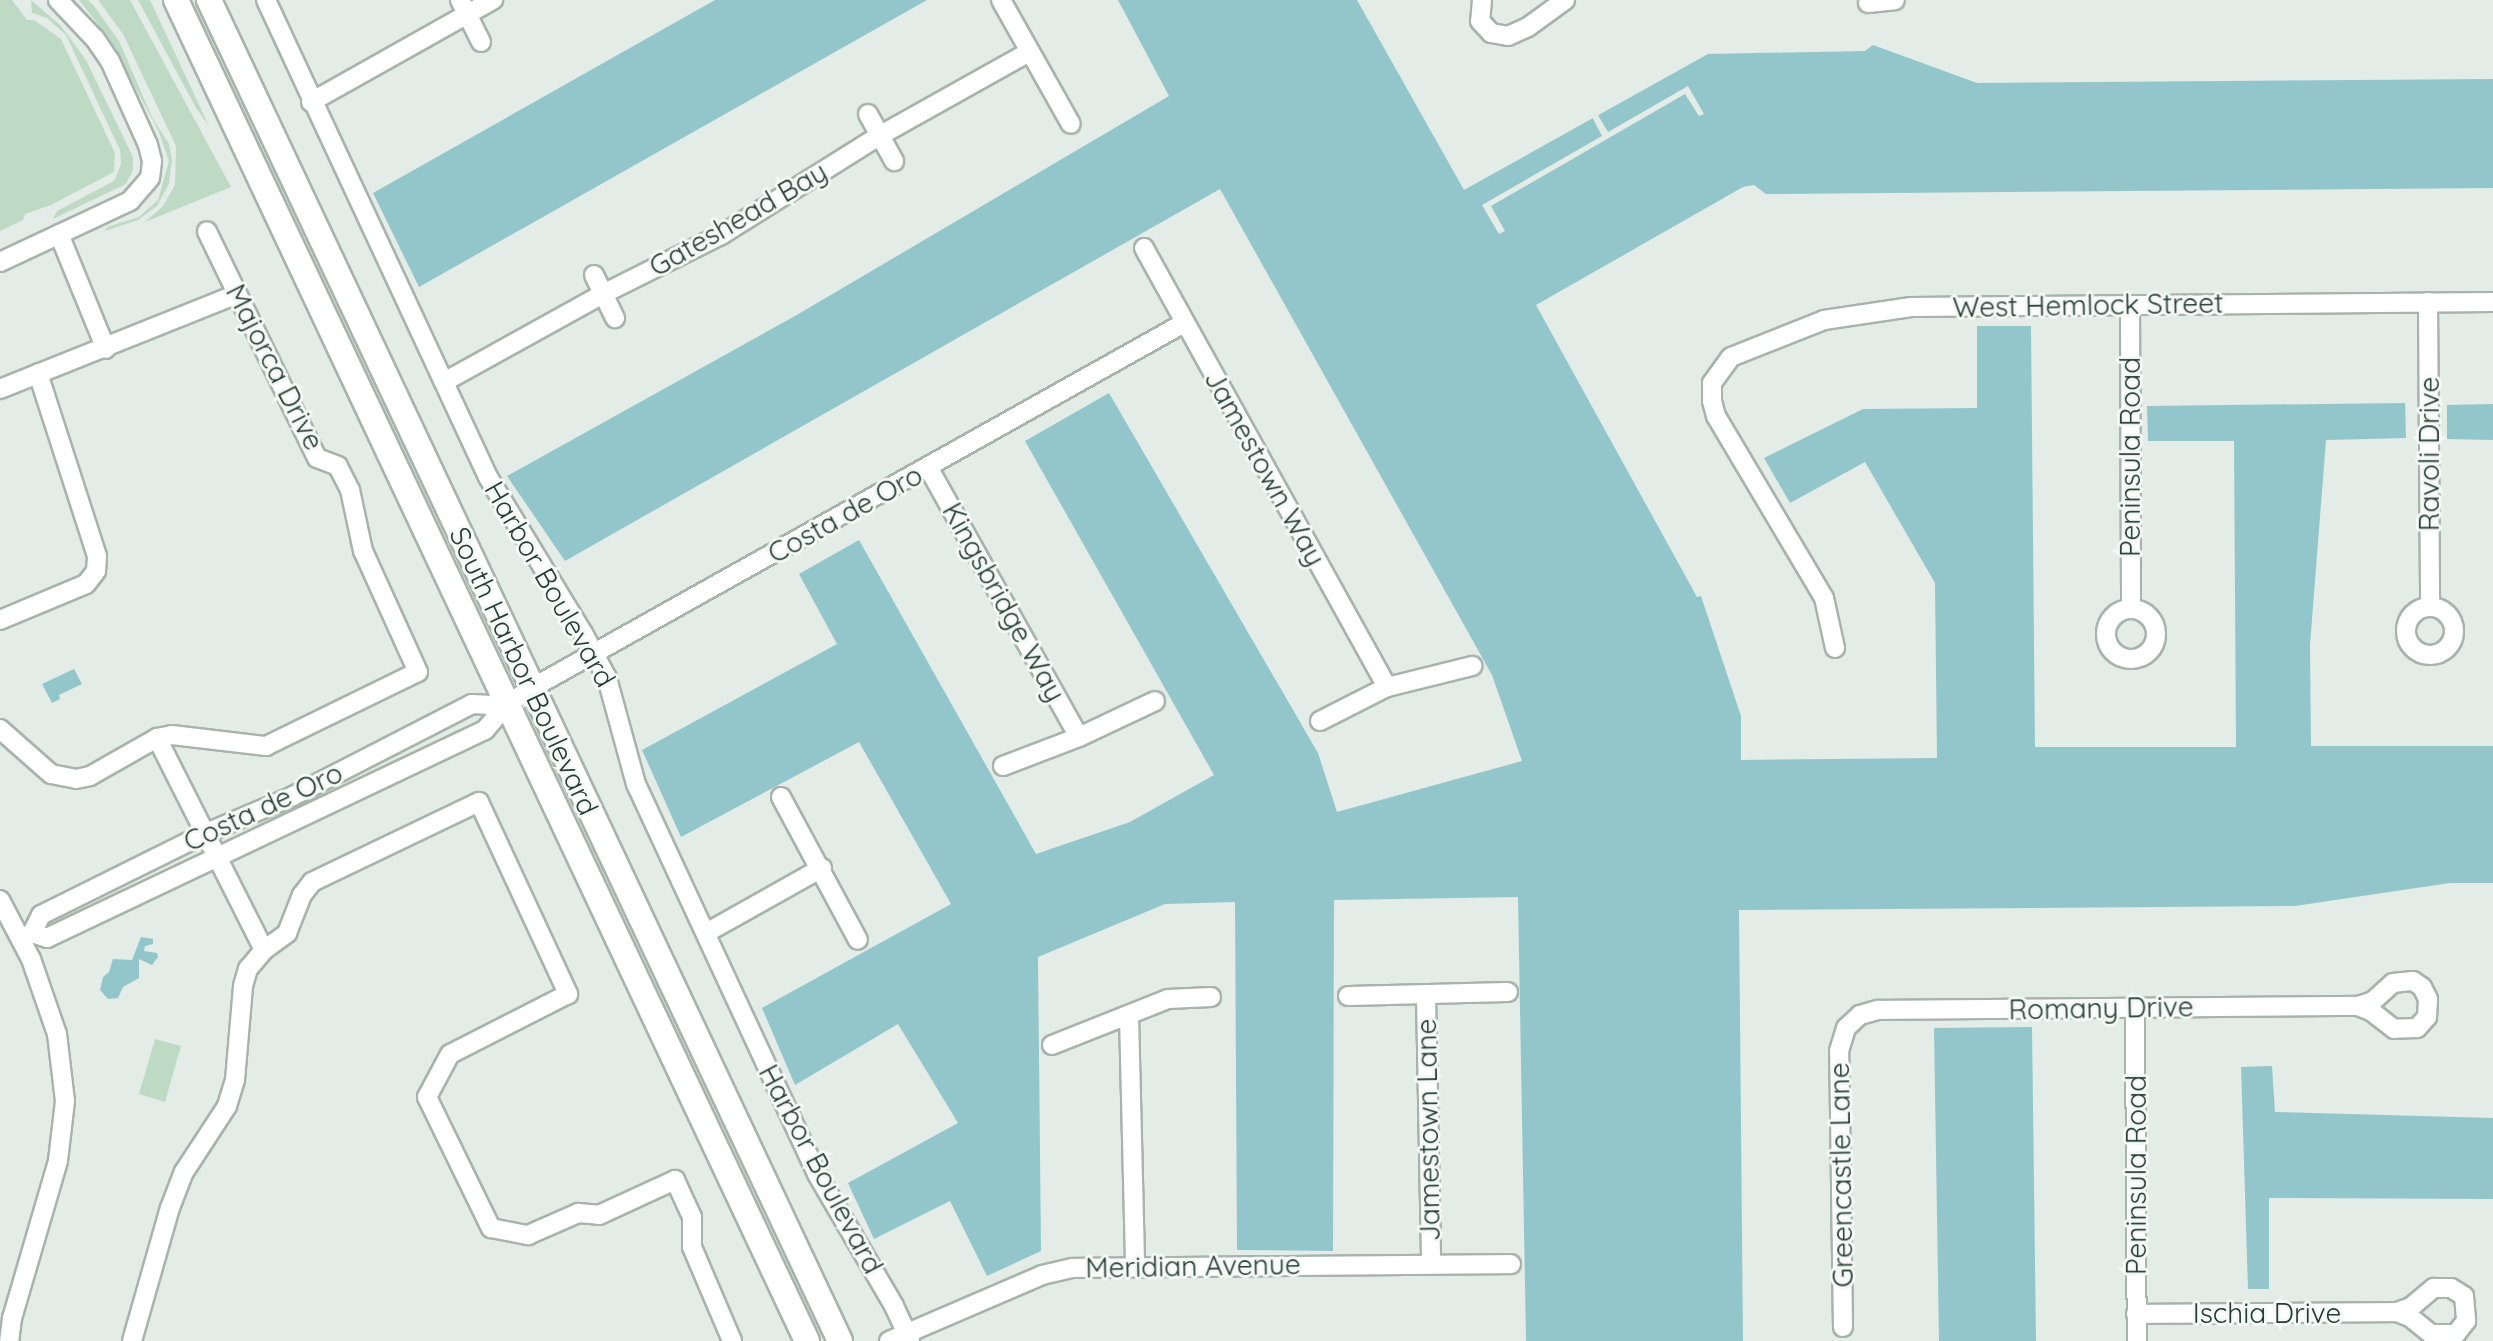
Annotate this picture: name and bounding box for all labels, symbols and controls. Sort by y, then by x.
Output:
street label: Gateshead Bay [643,155,833,283]
street label: Majorca Drive [219,279,331,455]
street label: West Hemlock Street [1952,286,2224,324]
street label: Peninsula Road [2113,357,2147,557]
street label: Jamestown Way [1197,364,1333,572]
street label: Ravoli Drive [2412,377,2446,531]
street label: Costa de Oro [762,458,928,570]
street label: Harbor Boulevard [477,475,623,693]
street label: Kingsbridge Way [935,497,1073,707]
street label: South Harbor Boulevard [443,522,605,820]
street label: Costa de Oro [178,756,348,858]
street label: Romany Drive [2008,990,2194,1026]
street label: Jamestown Lane [1409,1018,1447,1242]
street label: Harbor Boulevard [752,1059,890,1279]
street label: Greencastle Lane [1822,1062,1860,1288]
street label: Peninsula Road [2119,1075,2153,1275]
street label: Meridian Avenue [1085,1247,1301,1285]
street label: Ischia Drive [2193,1296,2341,1330]

